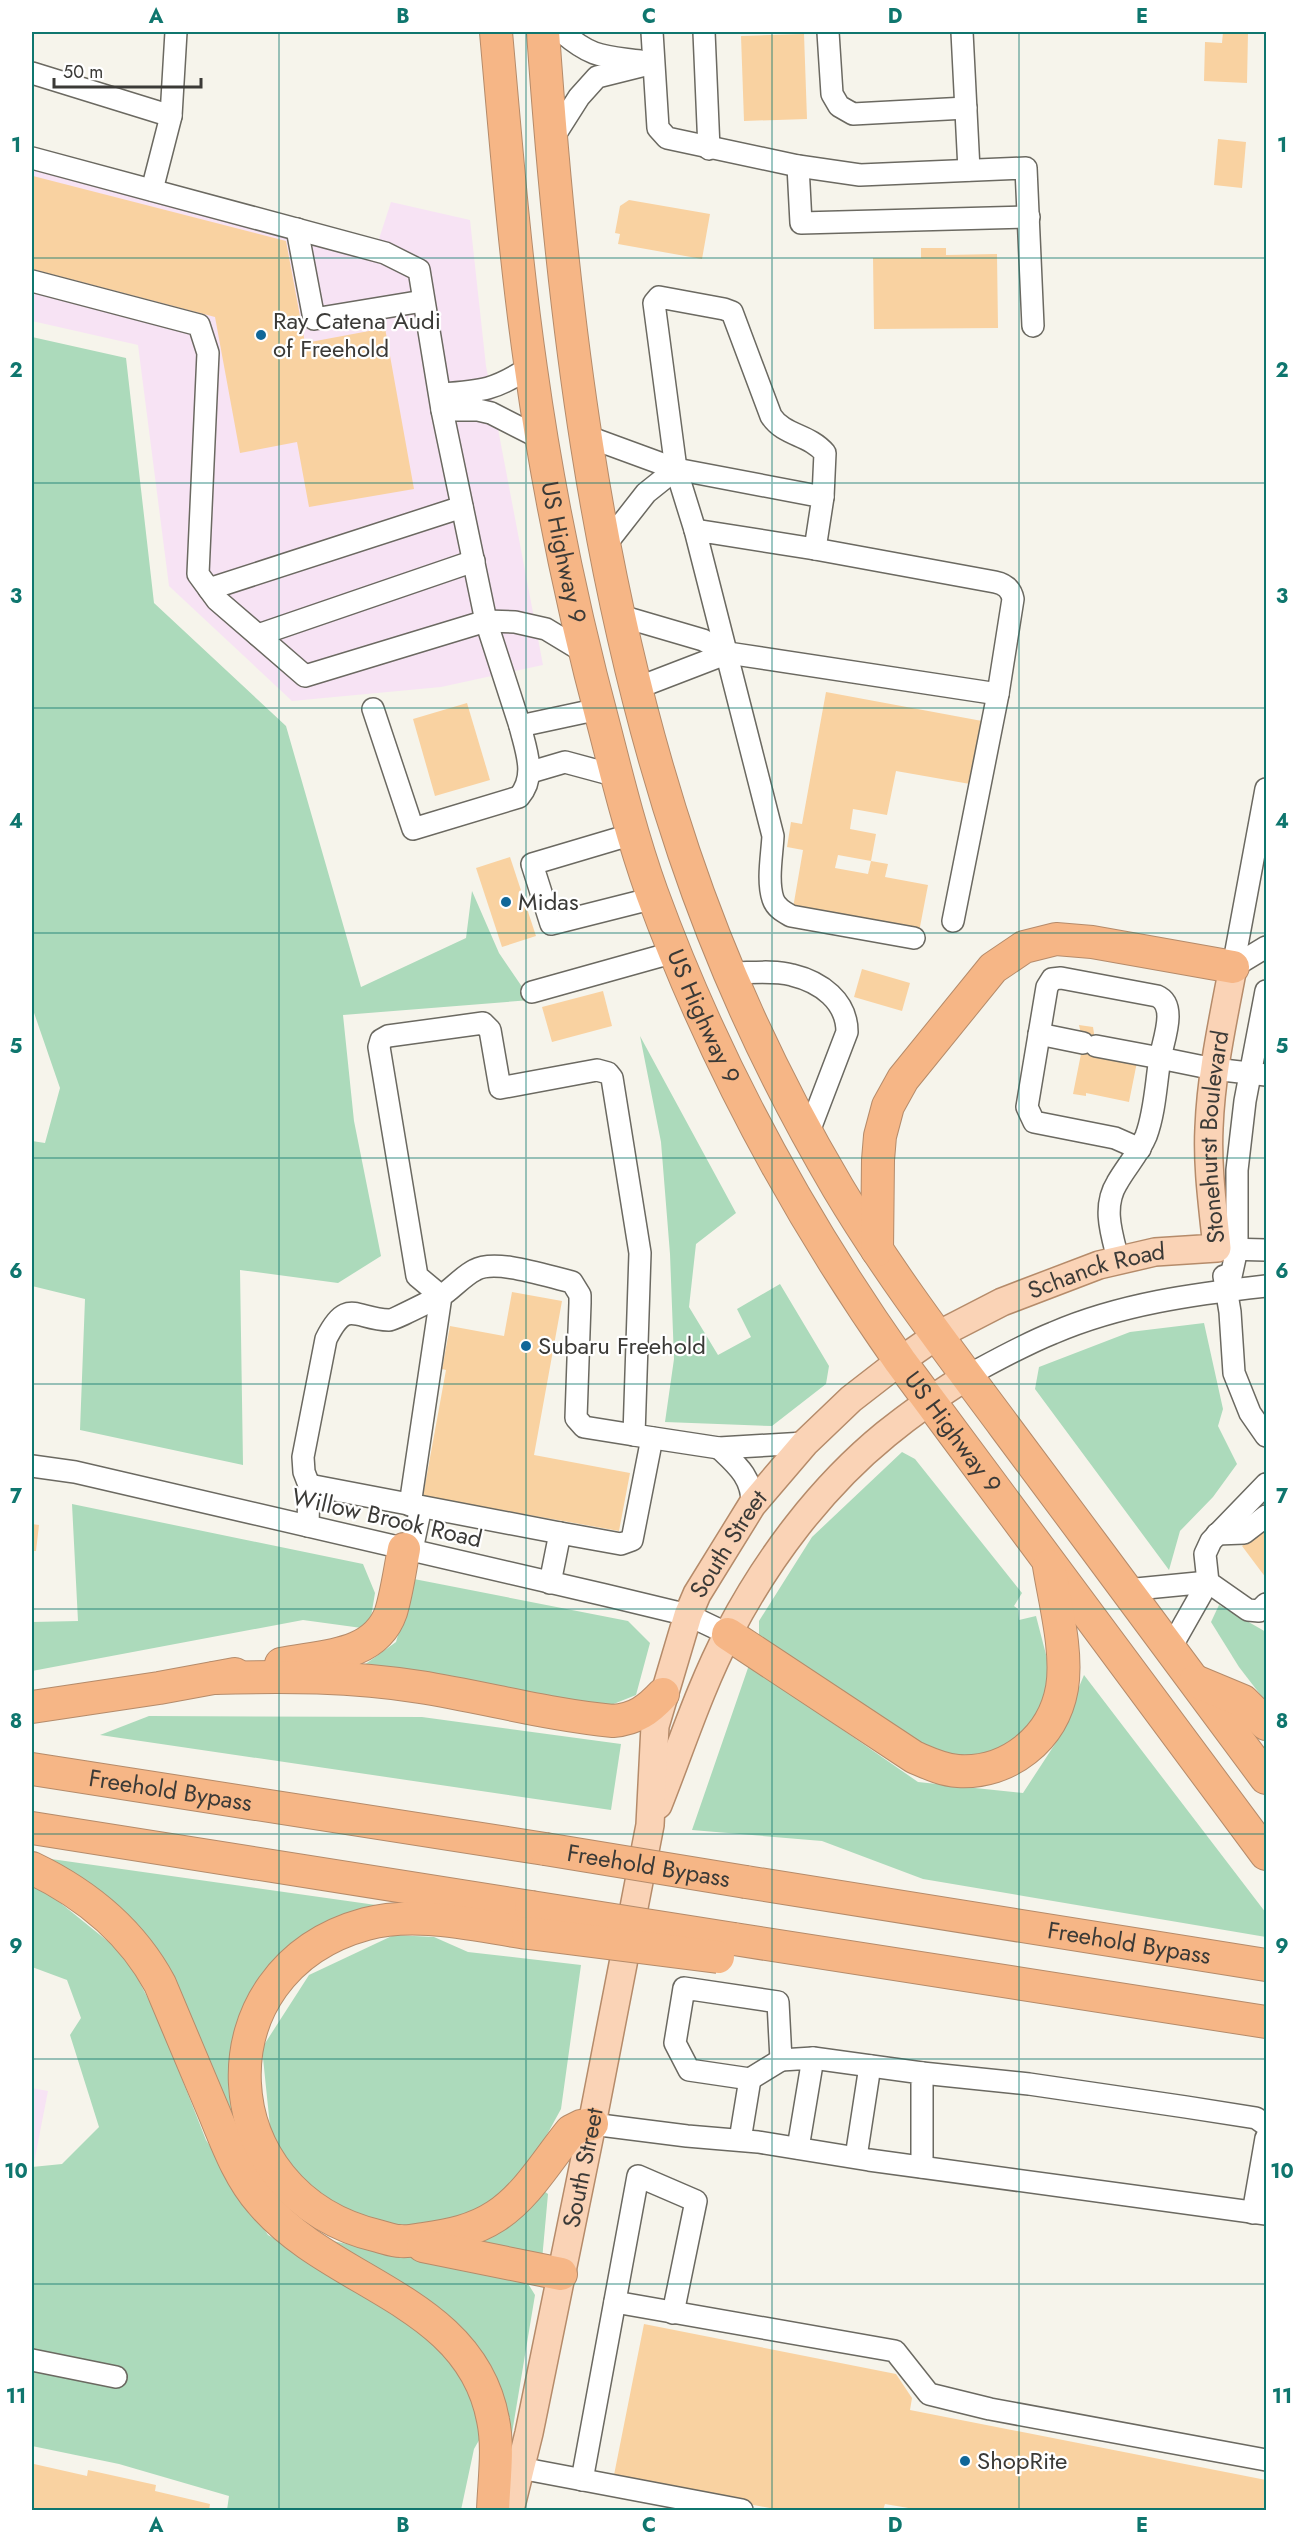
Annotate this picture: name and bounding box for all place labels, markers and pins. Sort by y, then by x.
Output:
place label: Ray Catena Audi of Freehold [273,303,441,366]
marker: Ray Catena Audi of Freehold [254,328,268,342]
place label: Midas [518,884,579,919]
marker: Midas [499,895,513,909]
place label: Subaru Freehold [538,1328,706,1363]
marker: Subaru Freehold [519,1339,533,1353]
place label: ShopRite [977,2443,1067,2478]
marker: ShopRite [958,2454,972,2468]

